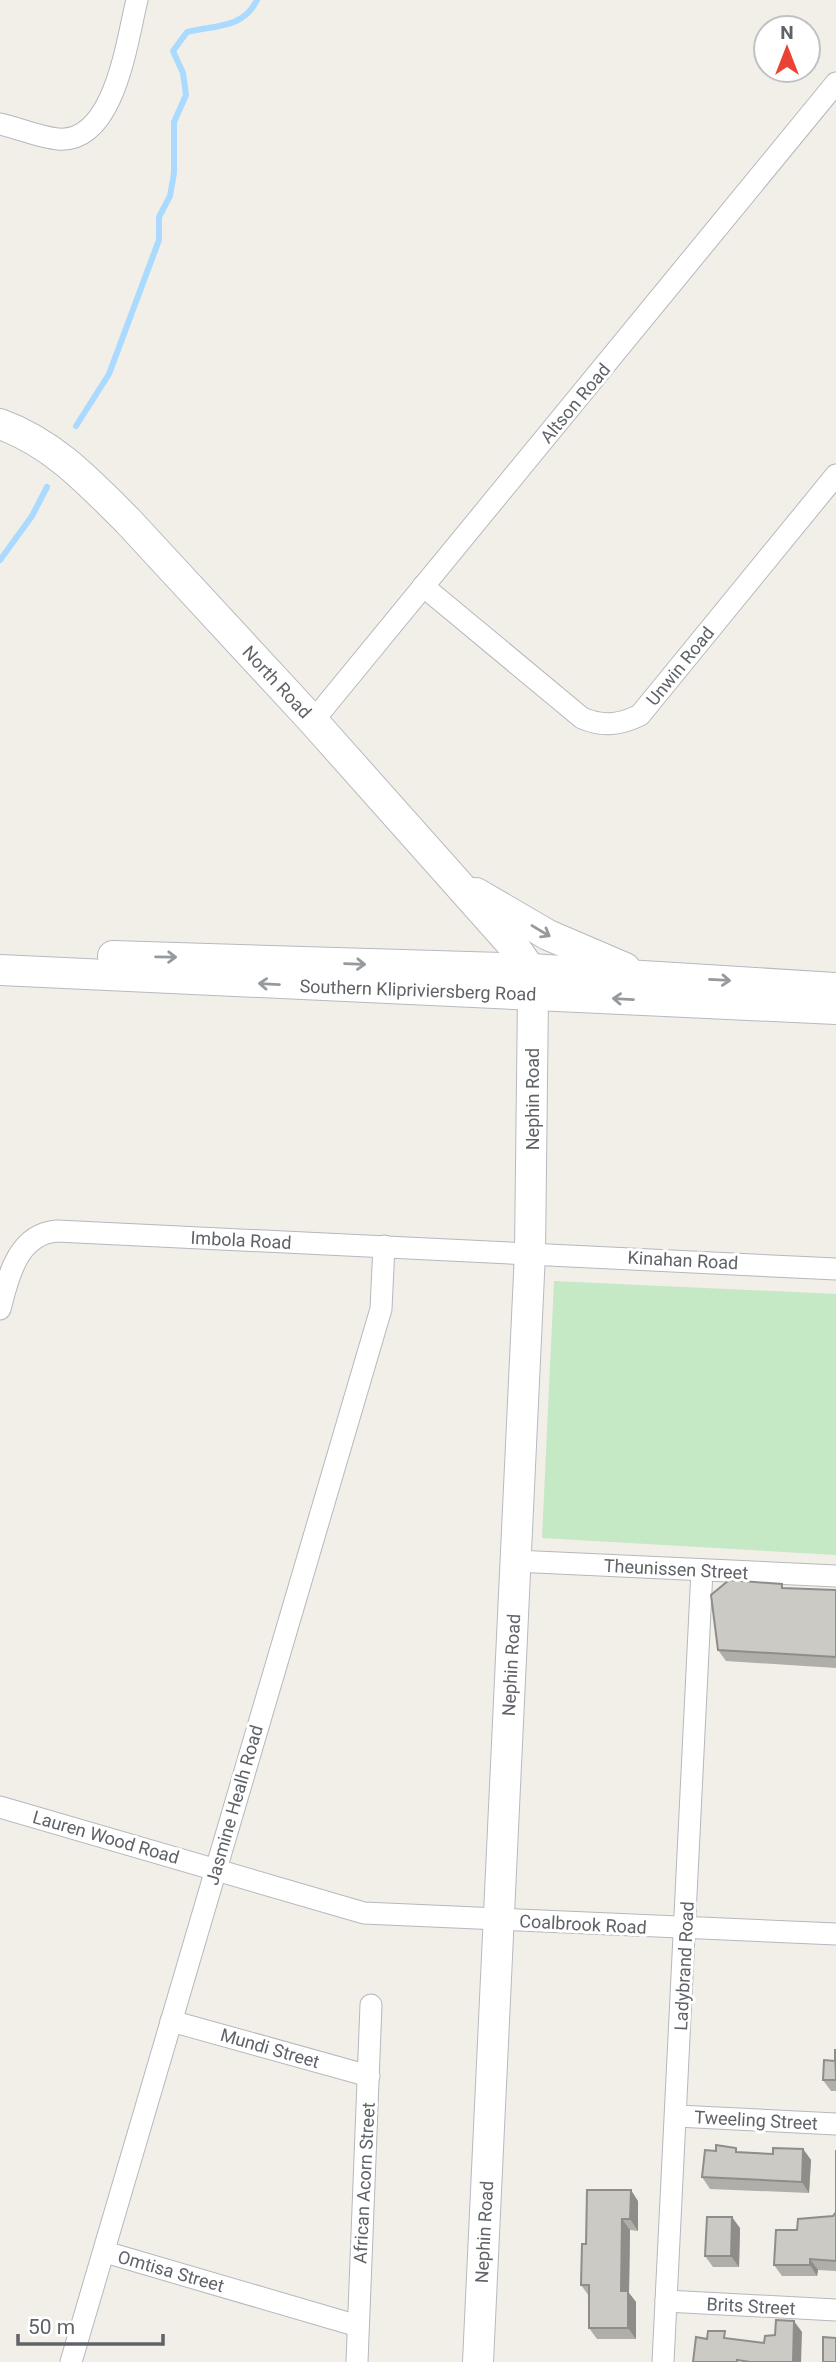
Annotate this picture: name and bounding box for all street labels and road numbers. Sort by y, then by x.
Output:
street label: Altson Road [536,359,614,447]
street label: Unwin Road [642,622,718,710]
street label: North Road [238,641,316,723]
street label: Southern Klipriviersberg Road [299,975,537,1005]
street label: Nephin Road [522,1048,543,1150]
street label: Imbola Road [190,1227,292,1253]
street label: Kinahan Road [627,1247,739,1273]
street label: Theunissen Street [603,1555,749,1583]
street label: Nephin Road [498,1613,524,1717]
street label: Jasmine Healh Road [201,1723,267,1887]
street label: Lauren Wood Road [30,1806,182,1868]
street label: Ladybrand Road [670,1901,698,2031]
street label: Coalbrook Road [519,1910,647,1938]
street label: Mundi Street [218,2024,322,2072]
street label: African Acorn Street [349,2102,379,2264]
street label: Tweeling Street [694,2106,818,2134]
street label: Nephin Road [471,2180,497,2284]
street label: Omtisa Street [115,2246,227,2296]
street label: Brits Street [706,2293,796,2319]

